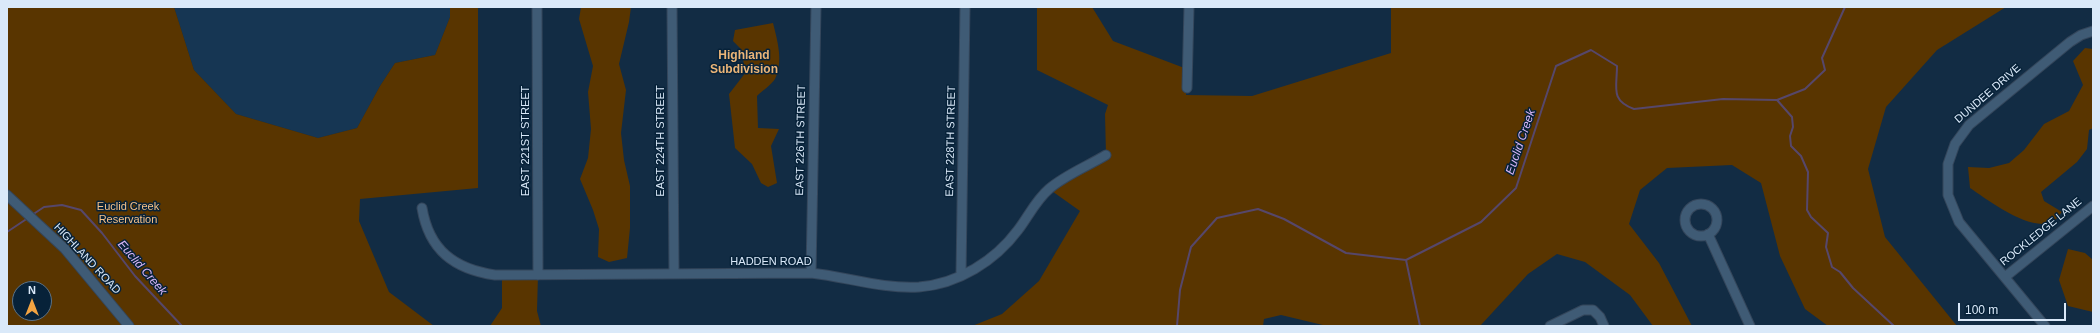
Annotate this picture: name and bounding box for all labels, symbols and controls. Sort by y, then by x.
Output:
district label: Highland Subdivision [710,49,778,77]
street label: DUNDEE DRIVE [1952,62,2024,126]
street label: EAST 226TH STREET [793,84,809,196]
street label: EAST 224TH STREET [654,85,668,197]
street label: EAST 228TH STREET [943,85,959,197]
street label: EAST 221ST STREET [519,86,533,196]
water label: Euclid Creek [1503,107,1539,177]
street label: ROCKLEDGE LANE [1998,195,2084,269]
park label: Euclid Creek Reservation [97,200,159,226]
street label: HIGHLAND ROAD [51,221,123,297]
water label: Euclid Creek [114,238,170,298]
street label: HADDEN ROAD [730,255,812,269]
north arrow [12,281,52,321]
text: N [28,284,36,296]
scale bar [1960,295,2068,321]
text: 100 m [1965,303,1998,317]

